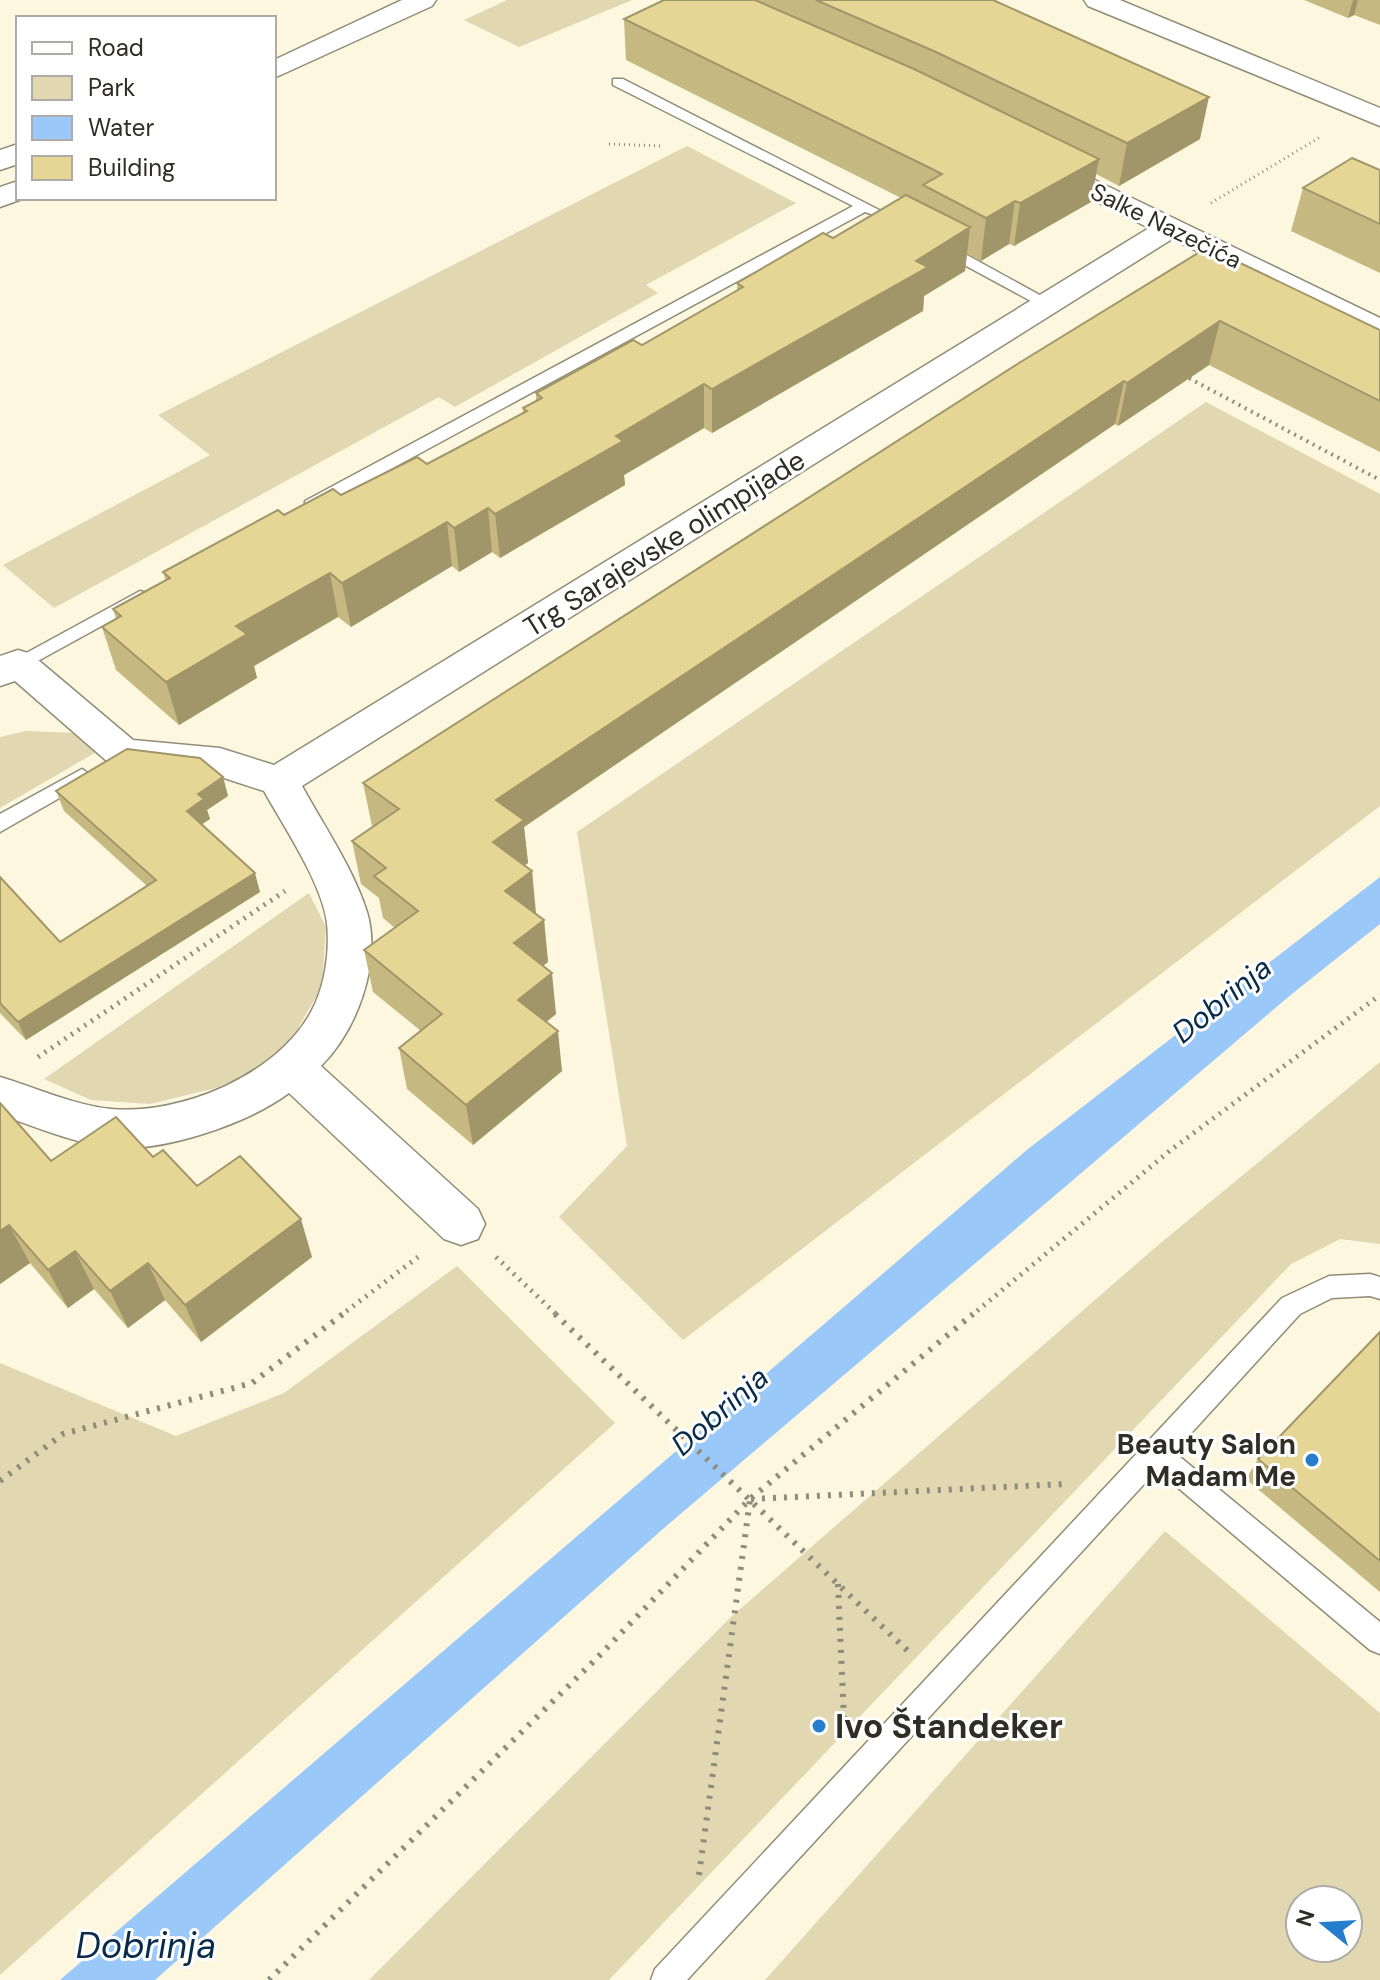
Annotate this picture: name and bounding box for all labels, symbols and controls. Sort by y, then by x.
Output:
legend [16,16,276,200]
text: Road [88,32,144,63]
text: Park [88,72,135,103]
text: Water [88,112,154,143]
text: Building [88,152,175,183]
street label: Salke Nazečića [1086,176,1247,275]
street label: Trg Sarajevske olimpijade [517,442,812,645]
water label: Dobrinja [1164,948,1279,1052]
water label: Dobrinja [663,1358,777,1464]
place label: Beauty Salon Madam Me [1117,1426,1296,1495]
marker: Beauty Salon Madam Me [1303,1451,1321,1469]
place label: Ivo Štandeker [835,1704,1063,1749]
marker: Ivo Štandeker [810,1717,828,1735]
north arrow [1284,1884,1364,1964]
text: N [1289,1906,1322,1930]
water label: Dobrinja [76,1922,216,1969]

